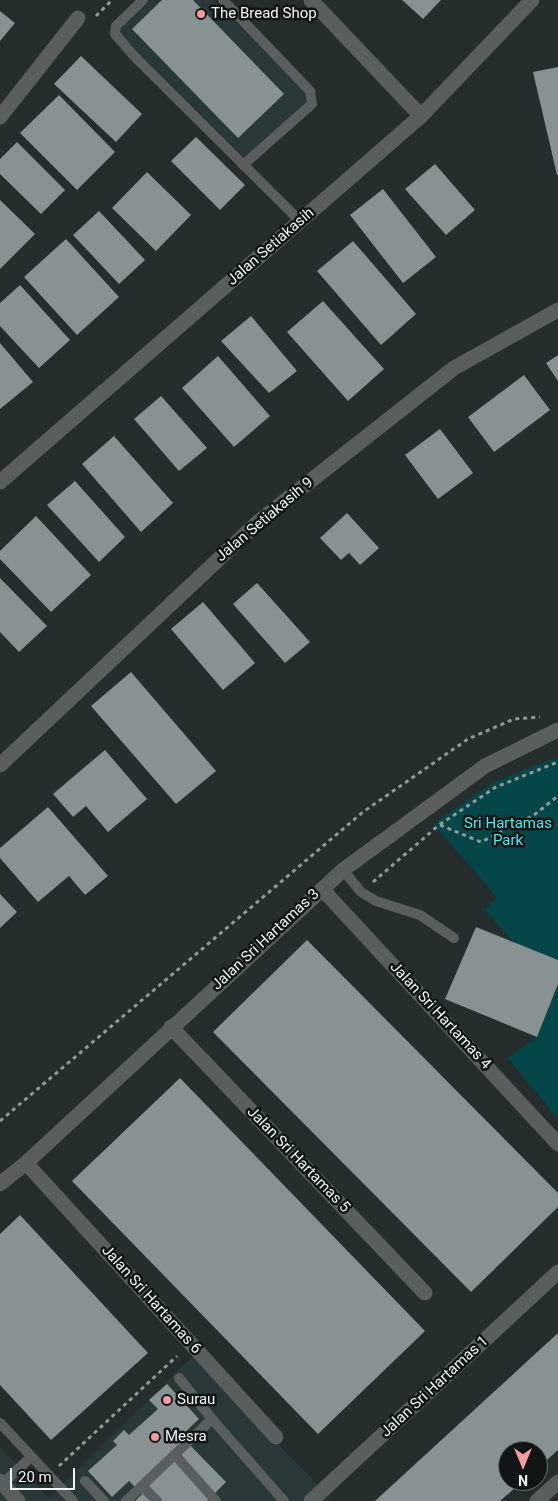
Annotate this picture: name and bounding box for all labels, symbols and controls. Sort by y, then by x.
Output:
place label: The Bread Shop [211,5,317,23]
marker: The Bread Shop [195,8,207,20]
street label: Jalan Setiakasih [224,204,318,290]
street label: Jalan Setiakasih 9 [213,474,317,566]
park label: Sri Hartamas Park [464,815,552,850]
street label: Jalan Sri Hartamas 3 [209,886,323,994]
street label: Jalan Sri Hartamas 4 [386,959,494,1073]
street label: Jalan Sri Hartamas 5 [243,1103,353,1217]
street label: Jalan Sri Hartamas 6 [97,1242,205,1358]
street label: Jalan Sri Hartamas 1 [378,1333,492,1441]
place label: Surau [177,1391,215,1409]
marker: Surau [161,1394,173,1406]
place label: Mesra [165,1428,207,1446]
marker: Mesra [149,1431,161,1443]
north arrow [498,1441,548,1491]
scale bar [12,1458,78,1490]
text: 20 m [18,1468,52,1486]
text: N [518,1472,528,1488]

